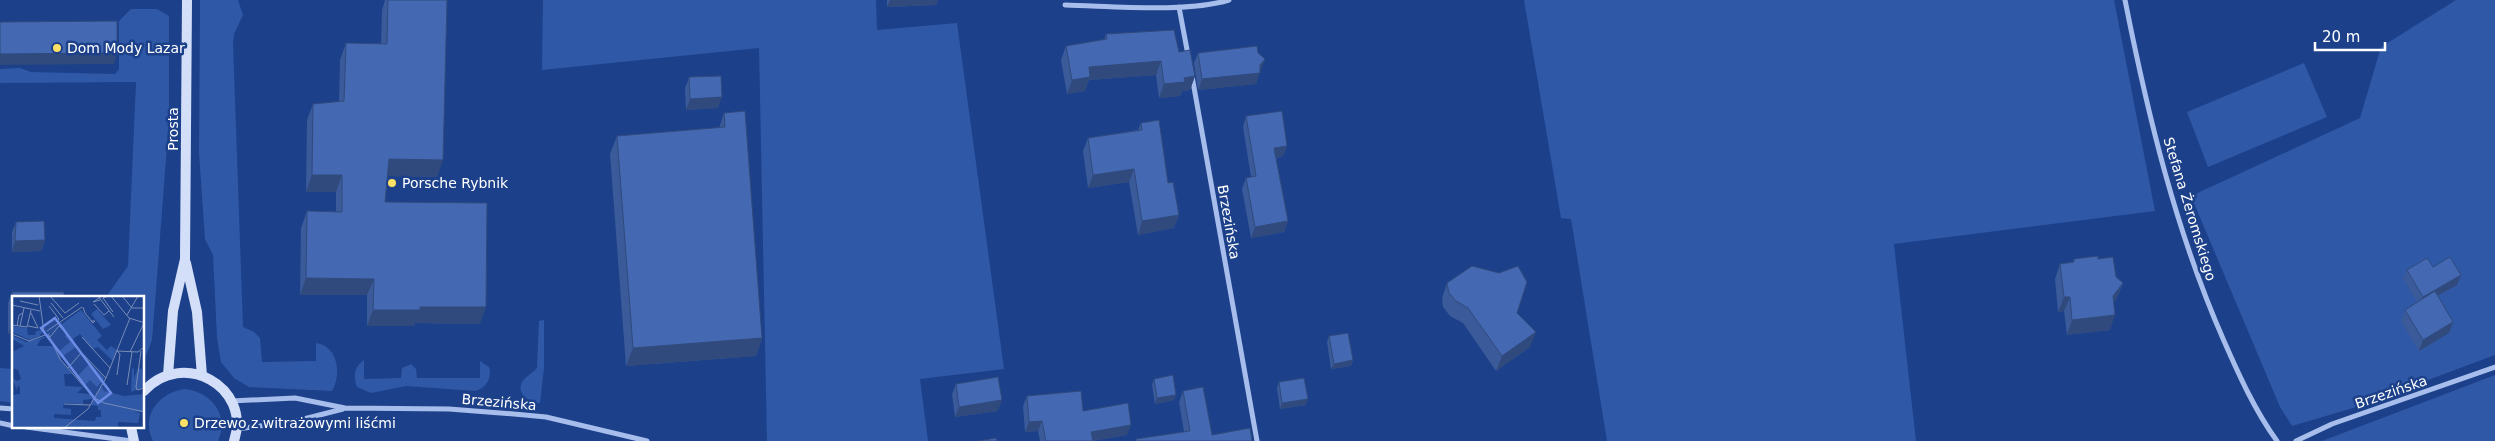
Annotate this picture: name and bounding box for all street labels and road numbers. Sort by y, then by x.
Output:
street label: Prosta [165,107,181,151]
street label: Stefana Żeromskiego [2160,135,2220,283]
street label: Brzezińska [1215,184,1243,260]
street label: Brzezińska [2353,372,2429,412]
street label: Brzezińska [461,391,537,413]

